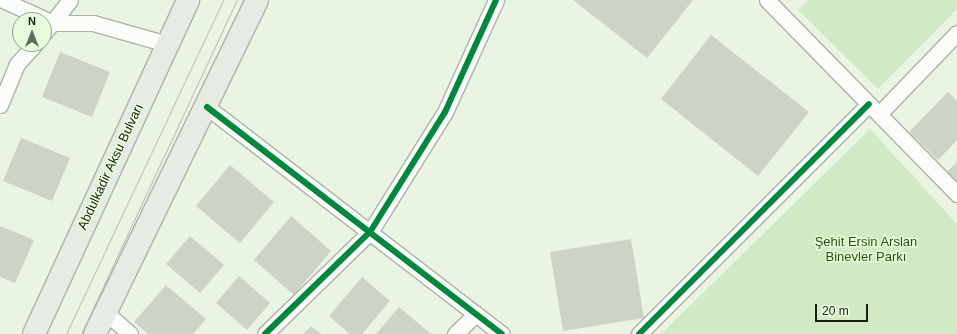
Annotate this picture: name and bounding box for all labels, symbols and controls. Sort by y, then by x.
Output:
north arrow [12,12,52,52]
text: N [28,15,36,27]
street label: Abdulkadir Aksu Bulvarı [75,101,147,233]
park label: Şehit Ersin Arslan Binevler Parkı [814,235,918,266]
scale bar [817,296,870,322]
text: 20 m [822,304,849,318]

